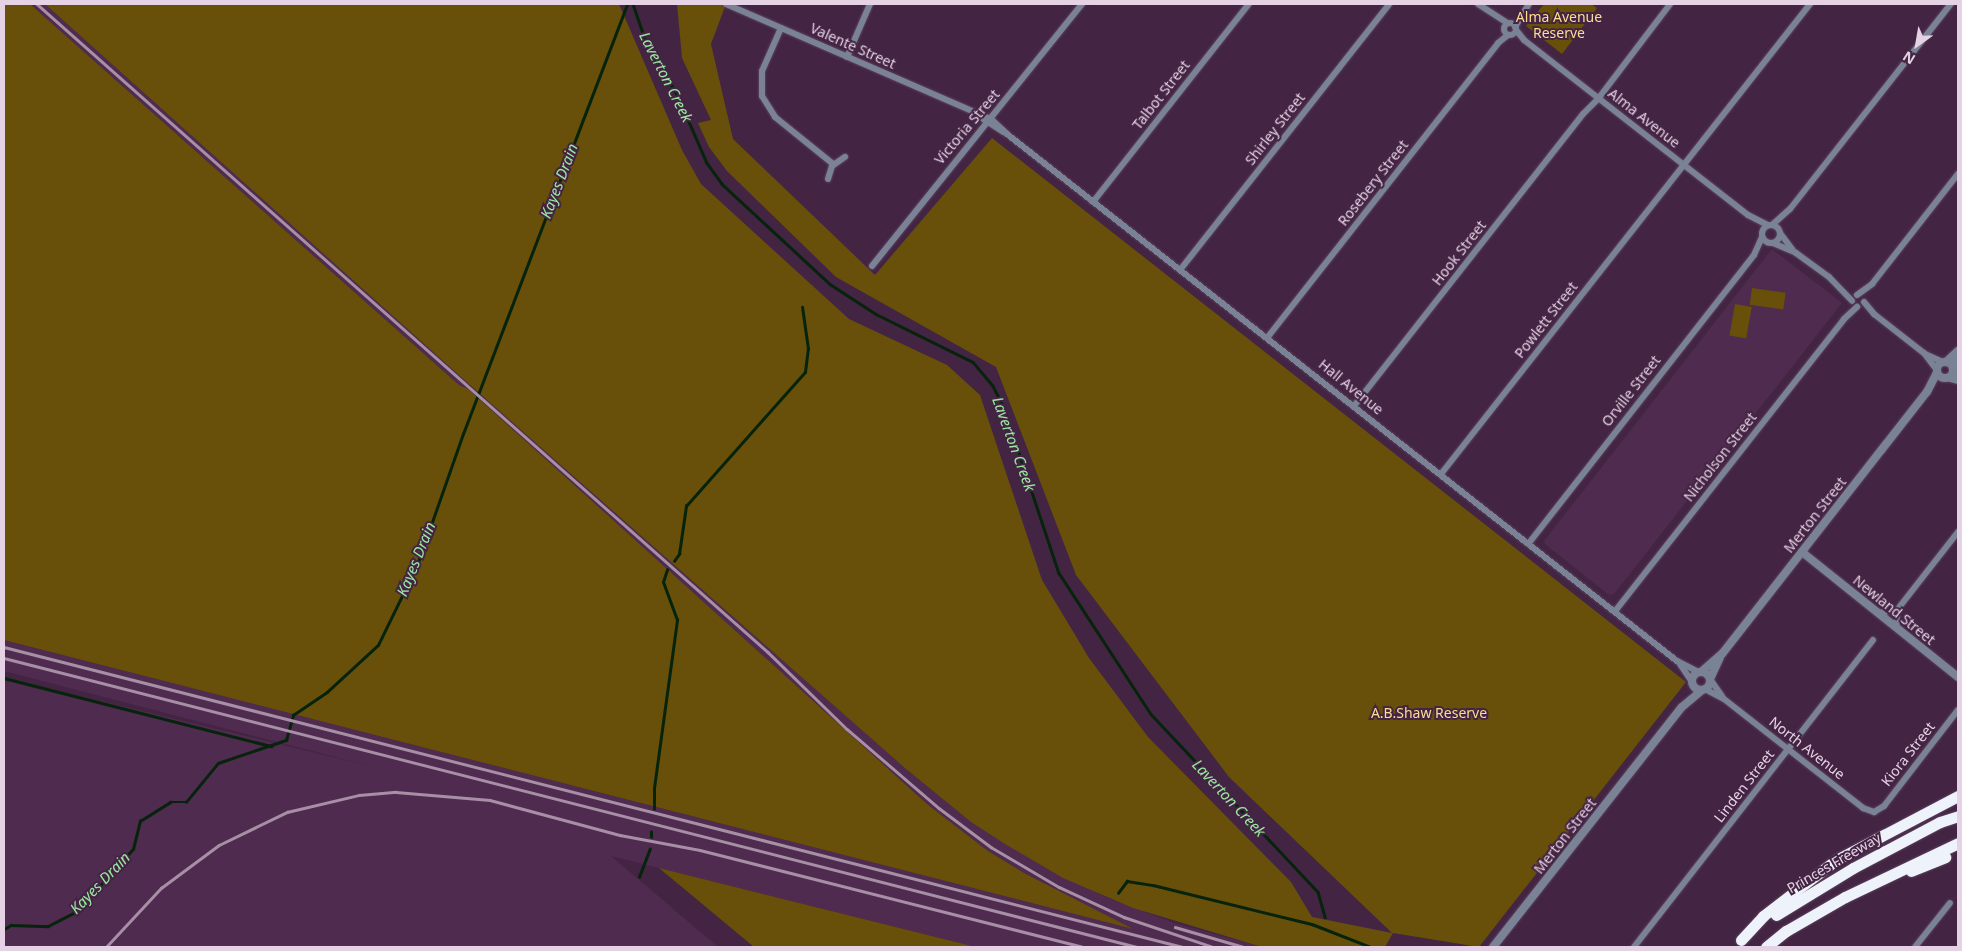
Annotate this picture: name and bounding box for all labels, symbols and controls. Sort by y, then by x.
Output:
park label: Alma Avenue Reserve [1516,9,1602,41]
street label: Valente Street [808,20,898,72]
north arrow [1892,20,1942,70]
water label: Laverton Creek [636,29,696,125]
text: N [1899,47,1919,69]
street label: Talbot Street [1129,57,1193,133]
street label: Alma Avenue [1605,85,1683,151]
street label: Victoria Street [931,86,1003,168]
street label: Shirley Street [1242,90,1308,168]
street label: Rosebery Street [1334,137,1412,229]
water label: Kayes Drain [537,141,581,221]
street label: Hook Street [1429,217,1489,289]
street label: Powlett Street [1511,279,1581,361]
street label: Orville Street [1598,352,1664,430]
street label: Hall Avenue [1315,356,1387,418]
water label: Laverton Creek [989,394,1039,494]
street label: Nicholson Street [1680,409,1760,505]
street label: Merton Street [1780,474,1850,556]
water label: Kayes Drain [393,519,439,599]
street label: Newland Street [1850,572,1938,648]
park label: A.B.Shaw Reserve [1371,705,1487,721]
street label: North Avenue [1766,713,1848,783]
street label: Kiora Street [1878,719,1938,789]
street label: Linden Street [1710,746,1778,826]
water label: Laverton Creek [1189,756,1269,840]
street label: Merton Street [1530,795,1600,877]
street label: Princes Freeway [1784,829,1884,897]
water label: Kayes Drain [66,848,134,918]

